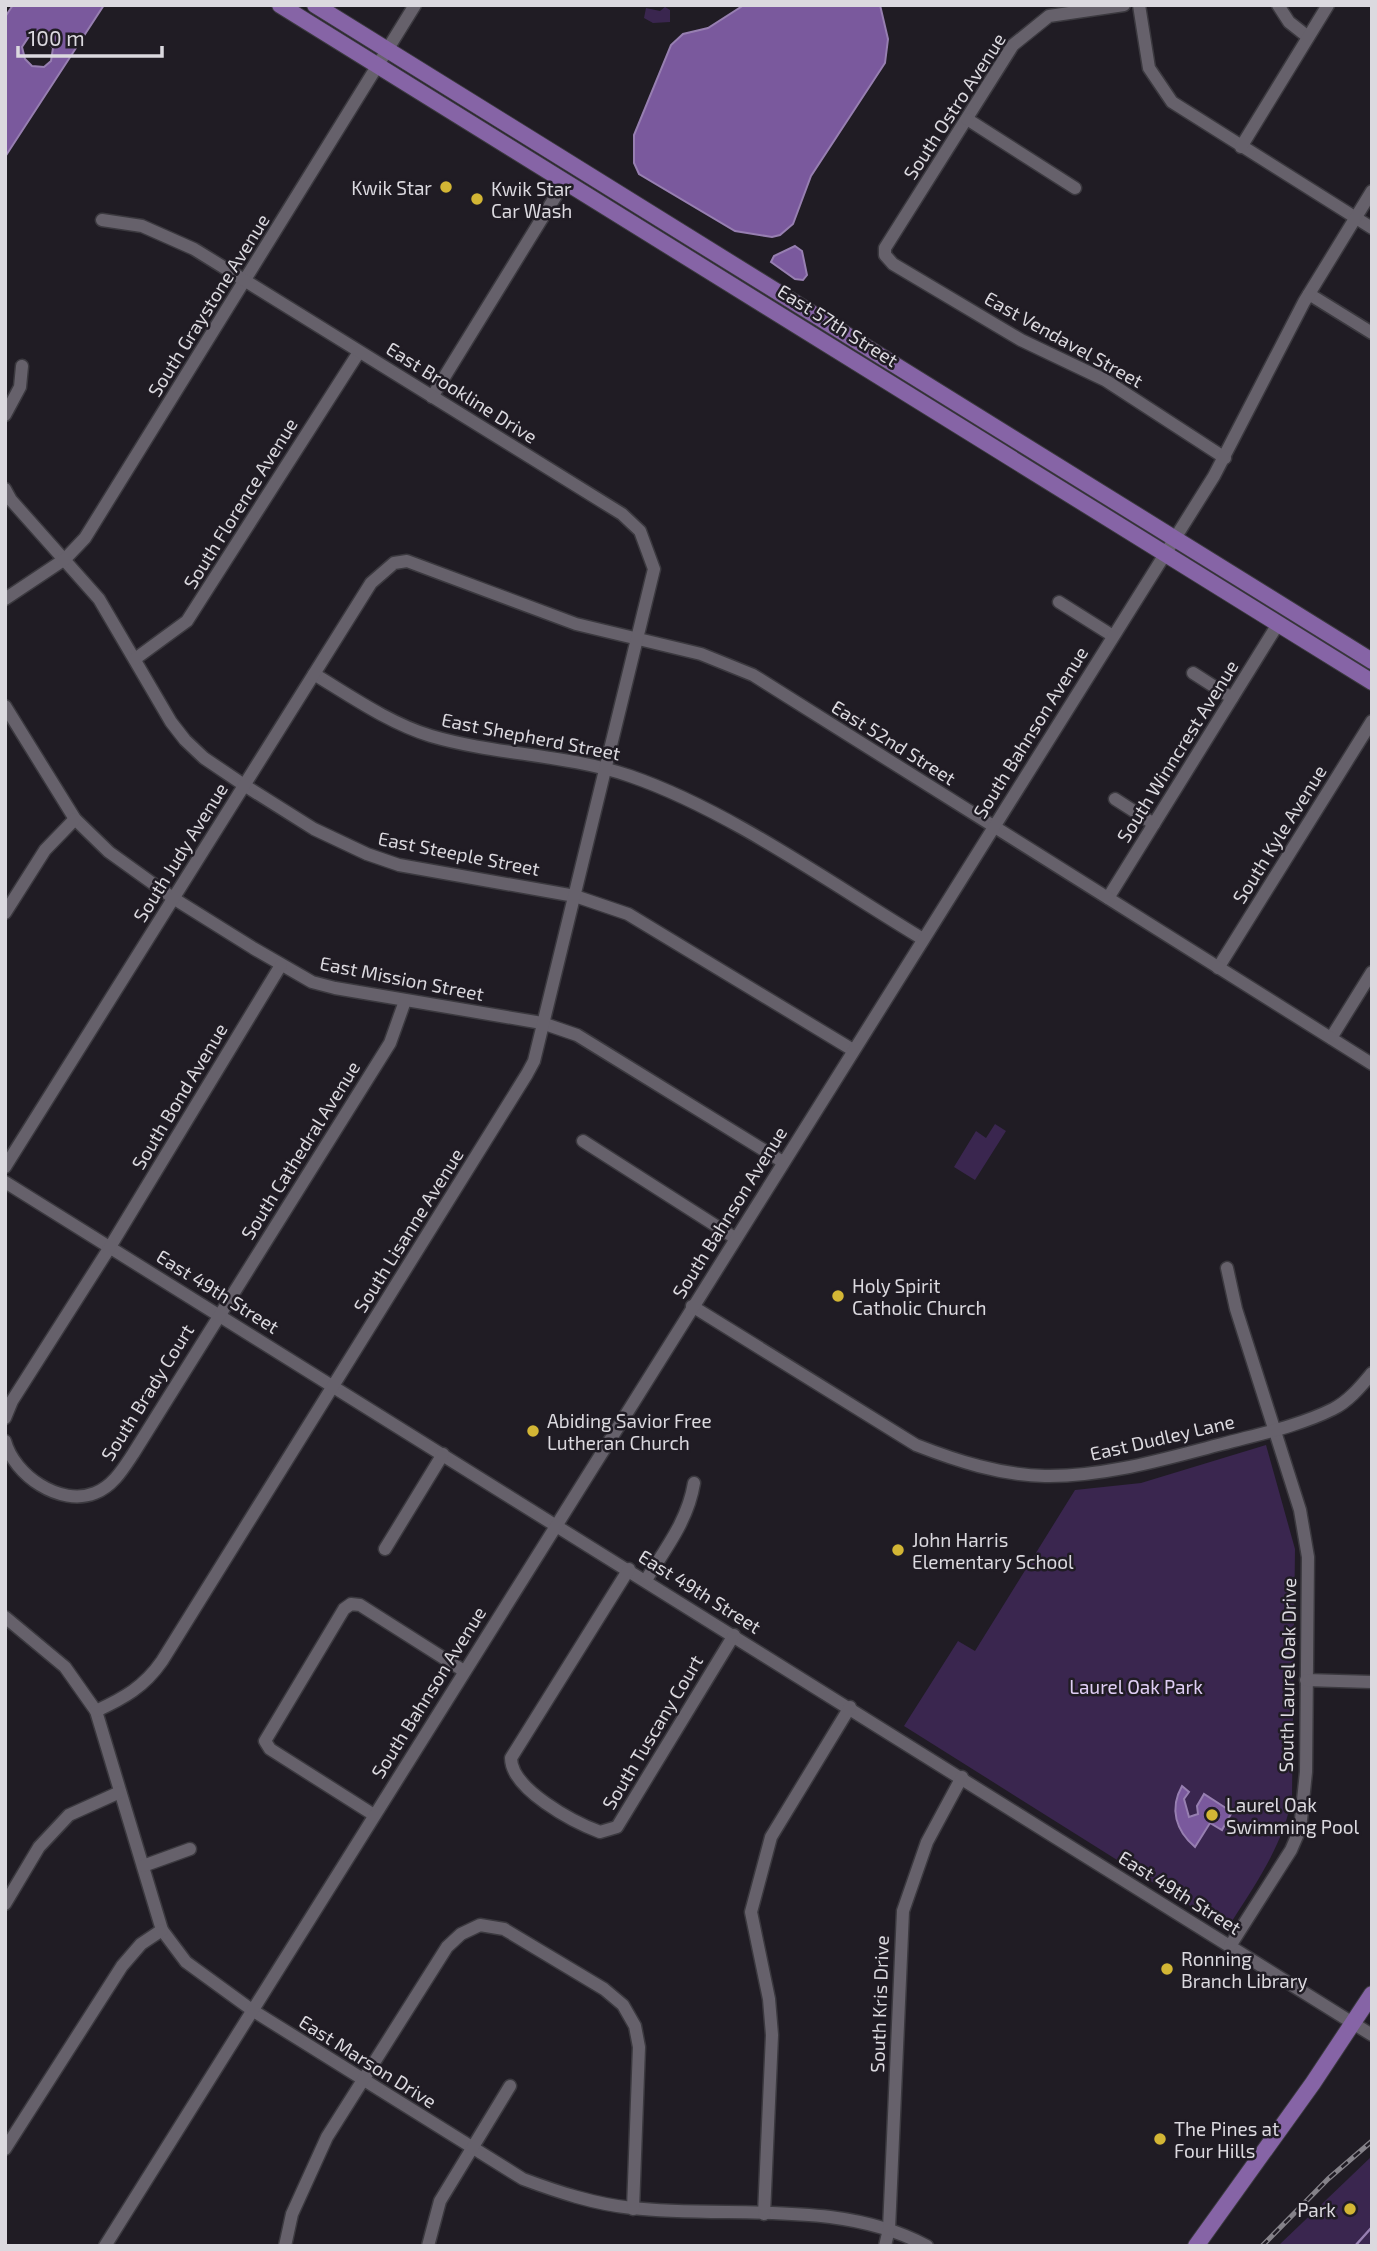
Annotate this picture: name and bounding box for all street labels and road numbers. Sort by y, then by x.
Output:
street label: South Ostro Avenue [898,28,1010,184]
street label: South Graystone Avenue [142,209,274,401]
street label: East 57th Street [774,279,902,371]
street label: East Vendavel Street [981,286,1147,392]
street label: East Brookline Drive [382,336,542,448]
street label: South Florence Avenue [178,413,302,593]
street label: South Bahnson Avenue [968,642,1092,822]
street label: South Winncrest Avenue [1111,656,1243,846]
street label: East 52nd Street [828,695,960,789]
street label: East Shepherd Street [440,707,622,765]
street label: South Kyle Avenue [1227,761,1331,907]
street label: South Judy Avenue [128,778,232,926]
street label: East Steeple Street [376,826,542,880]
street label: East Mission Street [318,951,486,1005]
street label: South Bond Avenue [126,1019,232,1173]
street label: South Cathedral Avenue [236,1057,364,1243]
street label: South Bahnson Avenue [667,1122,791,1302]
street label: South Lisanne Avenue [348,1144,468,1316]
street label: East 49th Street [153,1244,283,1338]
street label: South Brady Court [96,1319,198,1465]
street label: East Dudley Lane [1087,1409,1237,1465]
street label: East 49th Street [635,1544,765,1638]
street label: South Laurel Oak Drive [1274,1577,1300,1773]
street label: South Bahnson Avenue [366,1602,490,1782]
street label: South Tuscany Court [597,1651,707,1813]
street label: East 49th Street [1115,1845,1245,1939]
street label: South Kris Drive [865,1935,893,2073]
street label: East Marson Drive [295,2009,441,2113]

